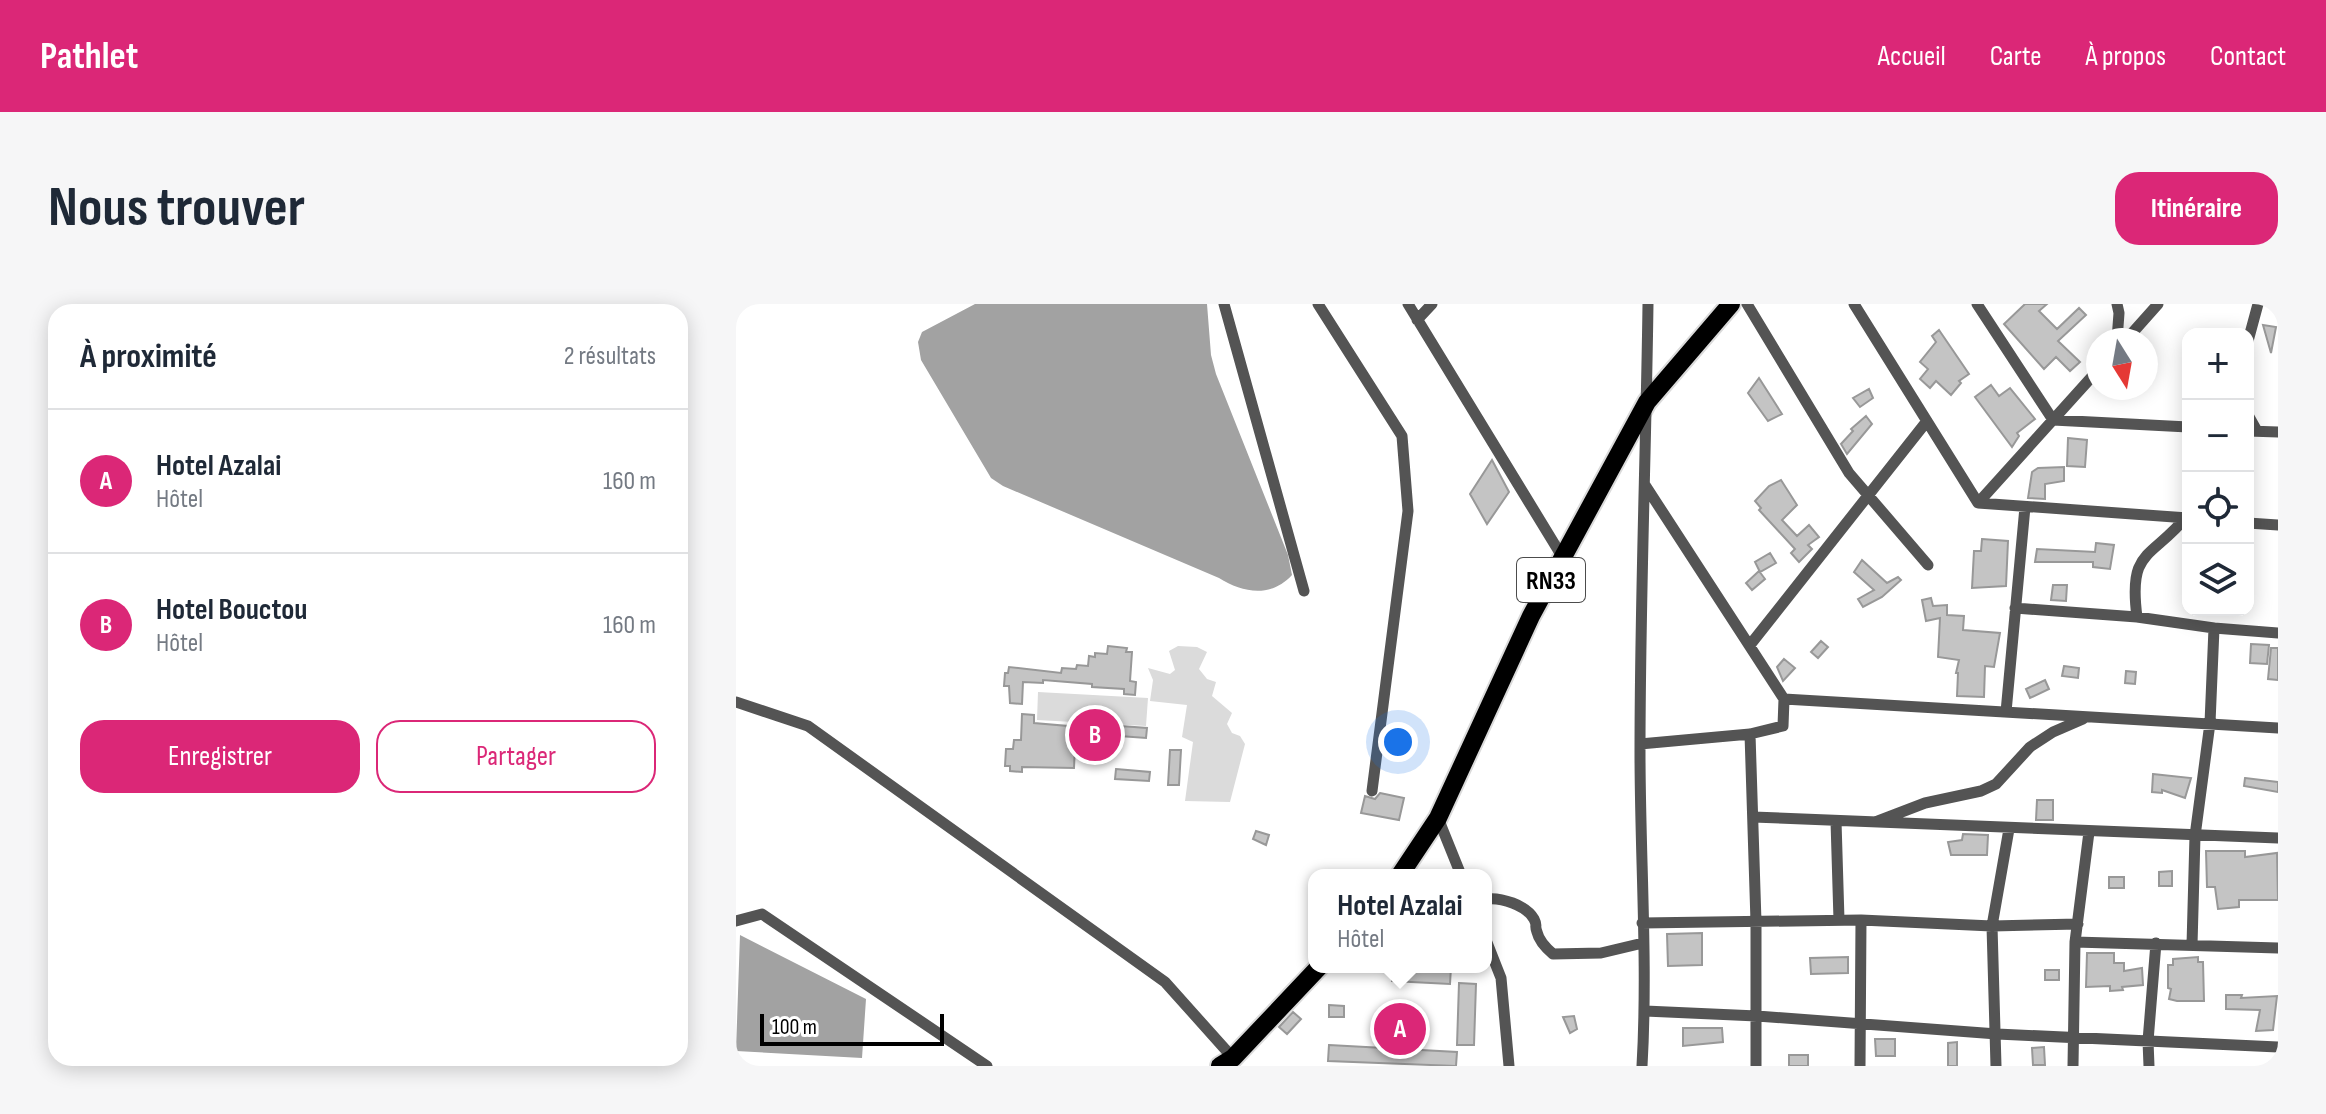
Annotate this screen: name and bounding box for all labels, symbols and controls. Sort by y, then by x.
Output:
text: Pathlet [40,34,138,79]
text: Accueil [1878,40,1946,73]
text: Carte [1990,40,2042,73]
text: À propos [2086,40,2166,73]
text: Contact [2210,40,2286,73]
button: Itinéraire [2115,172,2278,245]
text: Nous trouver [48,175,305,242]
north arrow [2086,328,2158,400]
map controls [2182,328,2254,616]
button: + [2182,328,2254,400]
text: À proximité [80,336,217,377]
text: 2 résultats [564,341,656,372]
button: − [2182,400,2254,472]
text: Hotel Azalai [156,448,281,484]
text: A [100,466,112,497]
text: 160 m [603,466,656,497]
button: locate [2182,472,2254,544]
text: Hôtel [156,484,203,515]
button: layers [2182,544,2254,616]
road number: RN33 [1517,558,1585,602]
text: Hotel Bouctou [156,592,307,628]
text: B [100,610,112,641]
text: 160 m [603,610,656,641]
text: Hôtel [156,628,203,659]
pin: B [1069,705,1121,765]
button: Enregistrer [80,720,360,793]
button: Partager [376,720,656,793]
your location [1378,722,1418,762]
popup [1308,869,1492,973]
text: Hotel Azalai [1337,888,1463,924]
text: Hôtel [1337,924,1384,955]
pin: A [1374,999,1426,1059]
scale bar [760,1010,944,1046]
text: 100 m [772,1014,817,1041]

